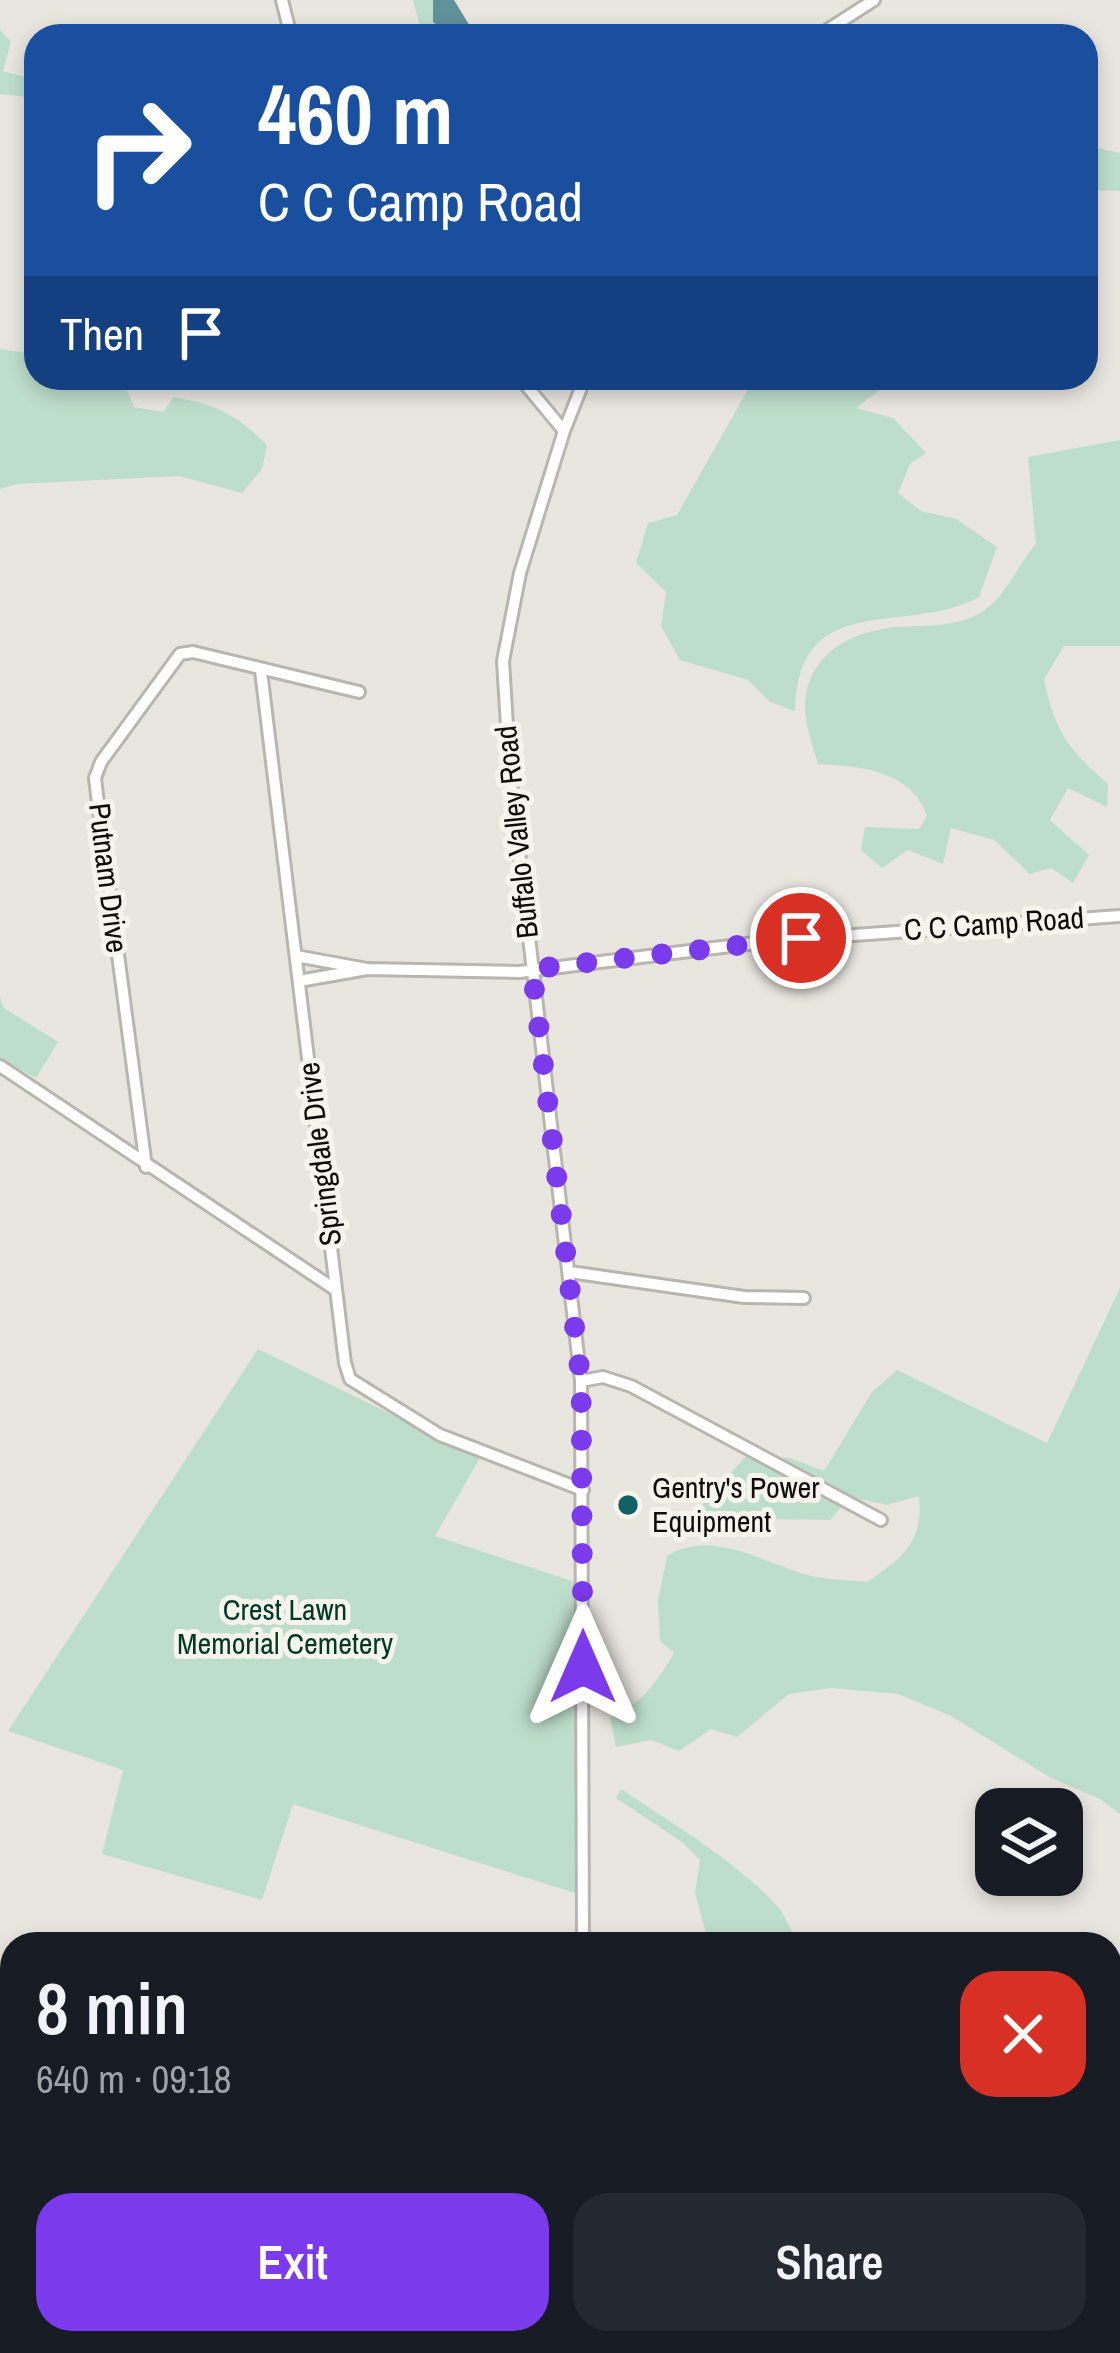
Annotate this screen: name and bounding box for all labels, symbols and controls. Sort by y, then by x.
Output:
text: 460 m [258,57,453,170]
icon: right [60,72,216,228]
text: C C Camp Road [258,165,583,238]
icon: arrive [168,300,234,366]
text: Then [60,303,144,364]
street label: Buffalo Valley Road [485,724,547,941]
street label: Putnam Drive [80,801,138,955]
pin [750,887,852,989]
street label: C C Camp Road [903,897,1085,949]
icon: arrive [768,905,834,971]
street label: Springdale Drive [288,1060,350,1248]
place label: Gentry's Power Equipment [652,1467,820,1541]
marker: Gentry's Power Equipment [615,1492,641,1518]
park label: Crest Lawn Memorial Cemetery [177,1589,394,1663]
position arrow [520,1604,646,1730]
map controls [975,1788,1083,1896]
button: layers [975,1788,1083,1896]
text: 8 min [36,1959,188,2056]
button: close [960,1971,1086,2097]
text: 640 m · 09:18 [36,2053,232,2105]
button: Exit [36,2193,549,2331]
button: Share [573,2193,1086,2331]

